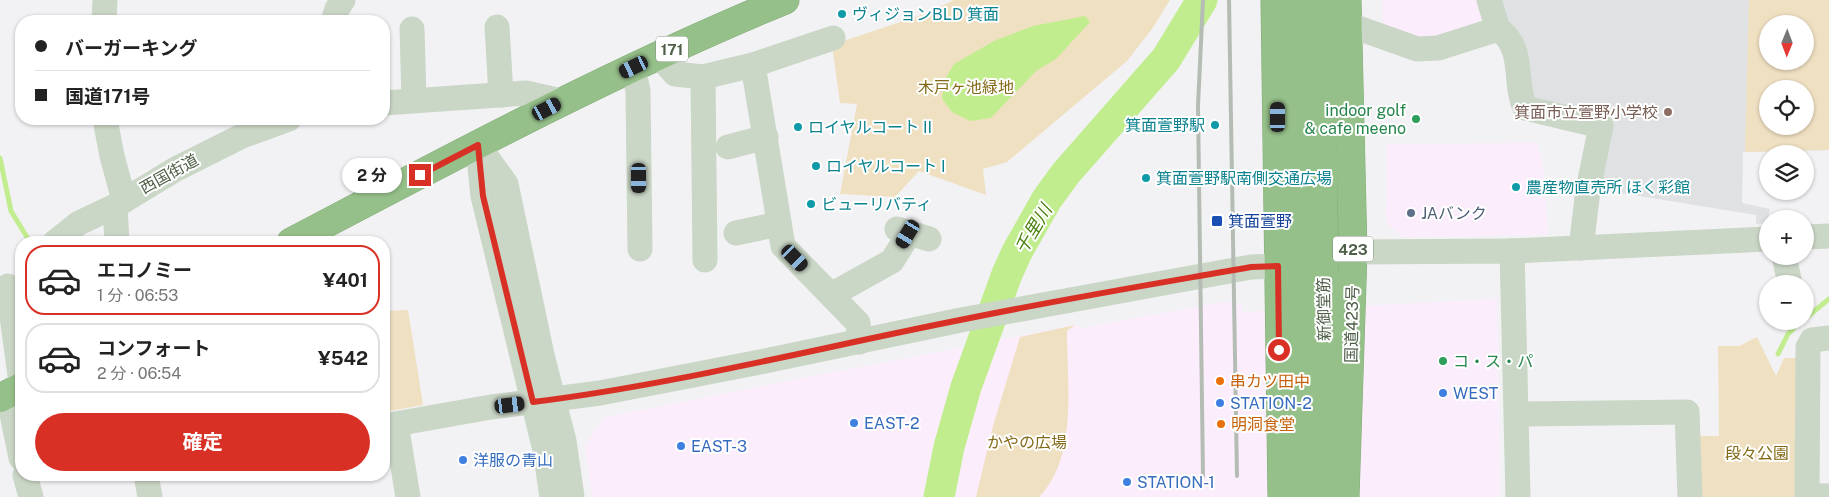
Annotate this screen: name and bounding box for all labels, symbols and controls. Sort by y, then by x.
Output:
place label: ヴィジョンBLD 箕面 [852,5,999,24]
marker: ヴィジョンBLD 箕面 [836,8,848,20]
north arrow [1759,15,1814,70]
map controls [1759,15,1814,330]
road number: 171 [656,36,688,62]
text: バーガーキング [65,37,197,59]
car [617,54,650,80]
park label: 木戸ヶ池緑地 [918,78,1014,97]
button: locate [1759,80,1814,135]
text: 国道171号 [65,85,150,107]
car [530,95,563,123]
place label: indoor golf & cafe meeno [1304,101,1406,138]
car [1270,102,1285,132]
place label: 箕面市立萱野小学校 [1514,103,1658,122]
marker: 箕面市立萱野小学校 [1662,106,1674,118]
marker: indoor golf & cafe meeno [1410,113,1422,125]
place label: 箕面萱野駅 [1125,116,1205,135]
place label: ロイヤルコート II [808,118,932,137]
marker: 箕面萱野駅 [1209,119,1221,131]
marker: ロイヤルコート II [792,121,804,133]
button: layers [1759,145,1814,200]
street label: 西国街道 [136,150,202,198]
place label: ロイヤルコート I [826,157,946,176]
callout: 2 分 [342,158,402,192]
marker: ロイヤルコート I [810,160,822,172]
car [631,163,646,193]
route end [409,164,431,186]
text: 2 分 [357,166,387,185]
place label: 箕面萱野駅南側交通広場 [1156,169,1332,188]
marker: 箕面萱野駅南側交通広場 [1140,172,1152,184]
place label: 農産物直売所 ほく彩館 [1526,178,1690,197]
marker: 農産物直売所 ほく彩館 [1510,181,1522,193]
place label: ビューリバティ [821,195,932,214]
marker: ビューリバティ [805,198,817,210]
water label: 千里川 [1010,199,1057,258]
place label: JAバンク [1421,204,1487,223]
marker: JAバンク [1405,207,1417,219]
button: + [1759,210,1814,265]
place label: 箕面萱野 [1228,212,1292,231]
marker: 箕面萱野 [1210,214,1224,228]
car [893,217,922,251]
road number: 423 [1333,236,1373,262]
car [779,242,810,274]
icon: car [37,258,82,303]
text: エコノミー [97,259,192,281]
text: ¥401 [323,269,368,291]
button: − [1759,275,1814,330]
street label: 新御堂筋 [1314,277,1334,341]
street label: 国道423号 [1342,285,1362,363]
text: 1 分 · 06:53 [97,286,178,305]
icon: car [37,336,82,381]
text: コンフォート [97,337,210,359]
route start [1268,339,1290,361]
text: ¥542 [318,347,368,369]
place label: コ・ス・パ [1453,352,1533,371]
marker: コ・ス・パ [1437,355,1449,367]
text: 2 分 · 06:54 [97,364,181,383]
place label: 串カツ田中 [1230,372,1310,391]
marker: 串カツ田中 [1214,375,1226,387]
place label: WEST [1453,384,1499,403]
marker: WEST [1437,387,1449,399]
place label: STATION-2 [1230,394,1312,413]
car [494,396,525,414]
marker: STATION-2 [1214,397,1226,409]
button: 確定 [35,413,370,471]
place label: EAST-2 [864,414,920,433]
place label: 明洞食堂 [1231,415,1295,434]
marker: EAST-2 [848,417,860,429]
marker: 明洞食堂 [1215,418,1227,430]
park label: かやの広場 [987,433,1067,452]
place label: EAST-3 [691,437,747,456]
marker: EAST-3 [675,440,687,452]
park label: 段々公園 [1725,444,1789,463]
place label: 洋服の青山 [473,451,553,470]
marker: 洋服の青山 [457,454,469,466]
place label: STATION-1 [1137,473,1215,492]
marker: STATION-1 [1121,476,1133,488]

